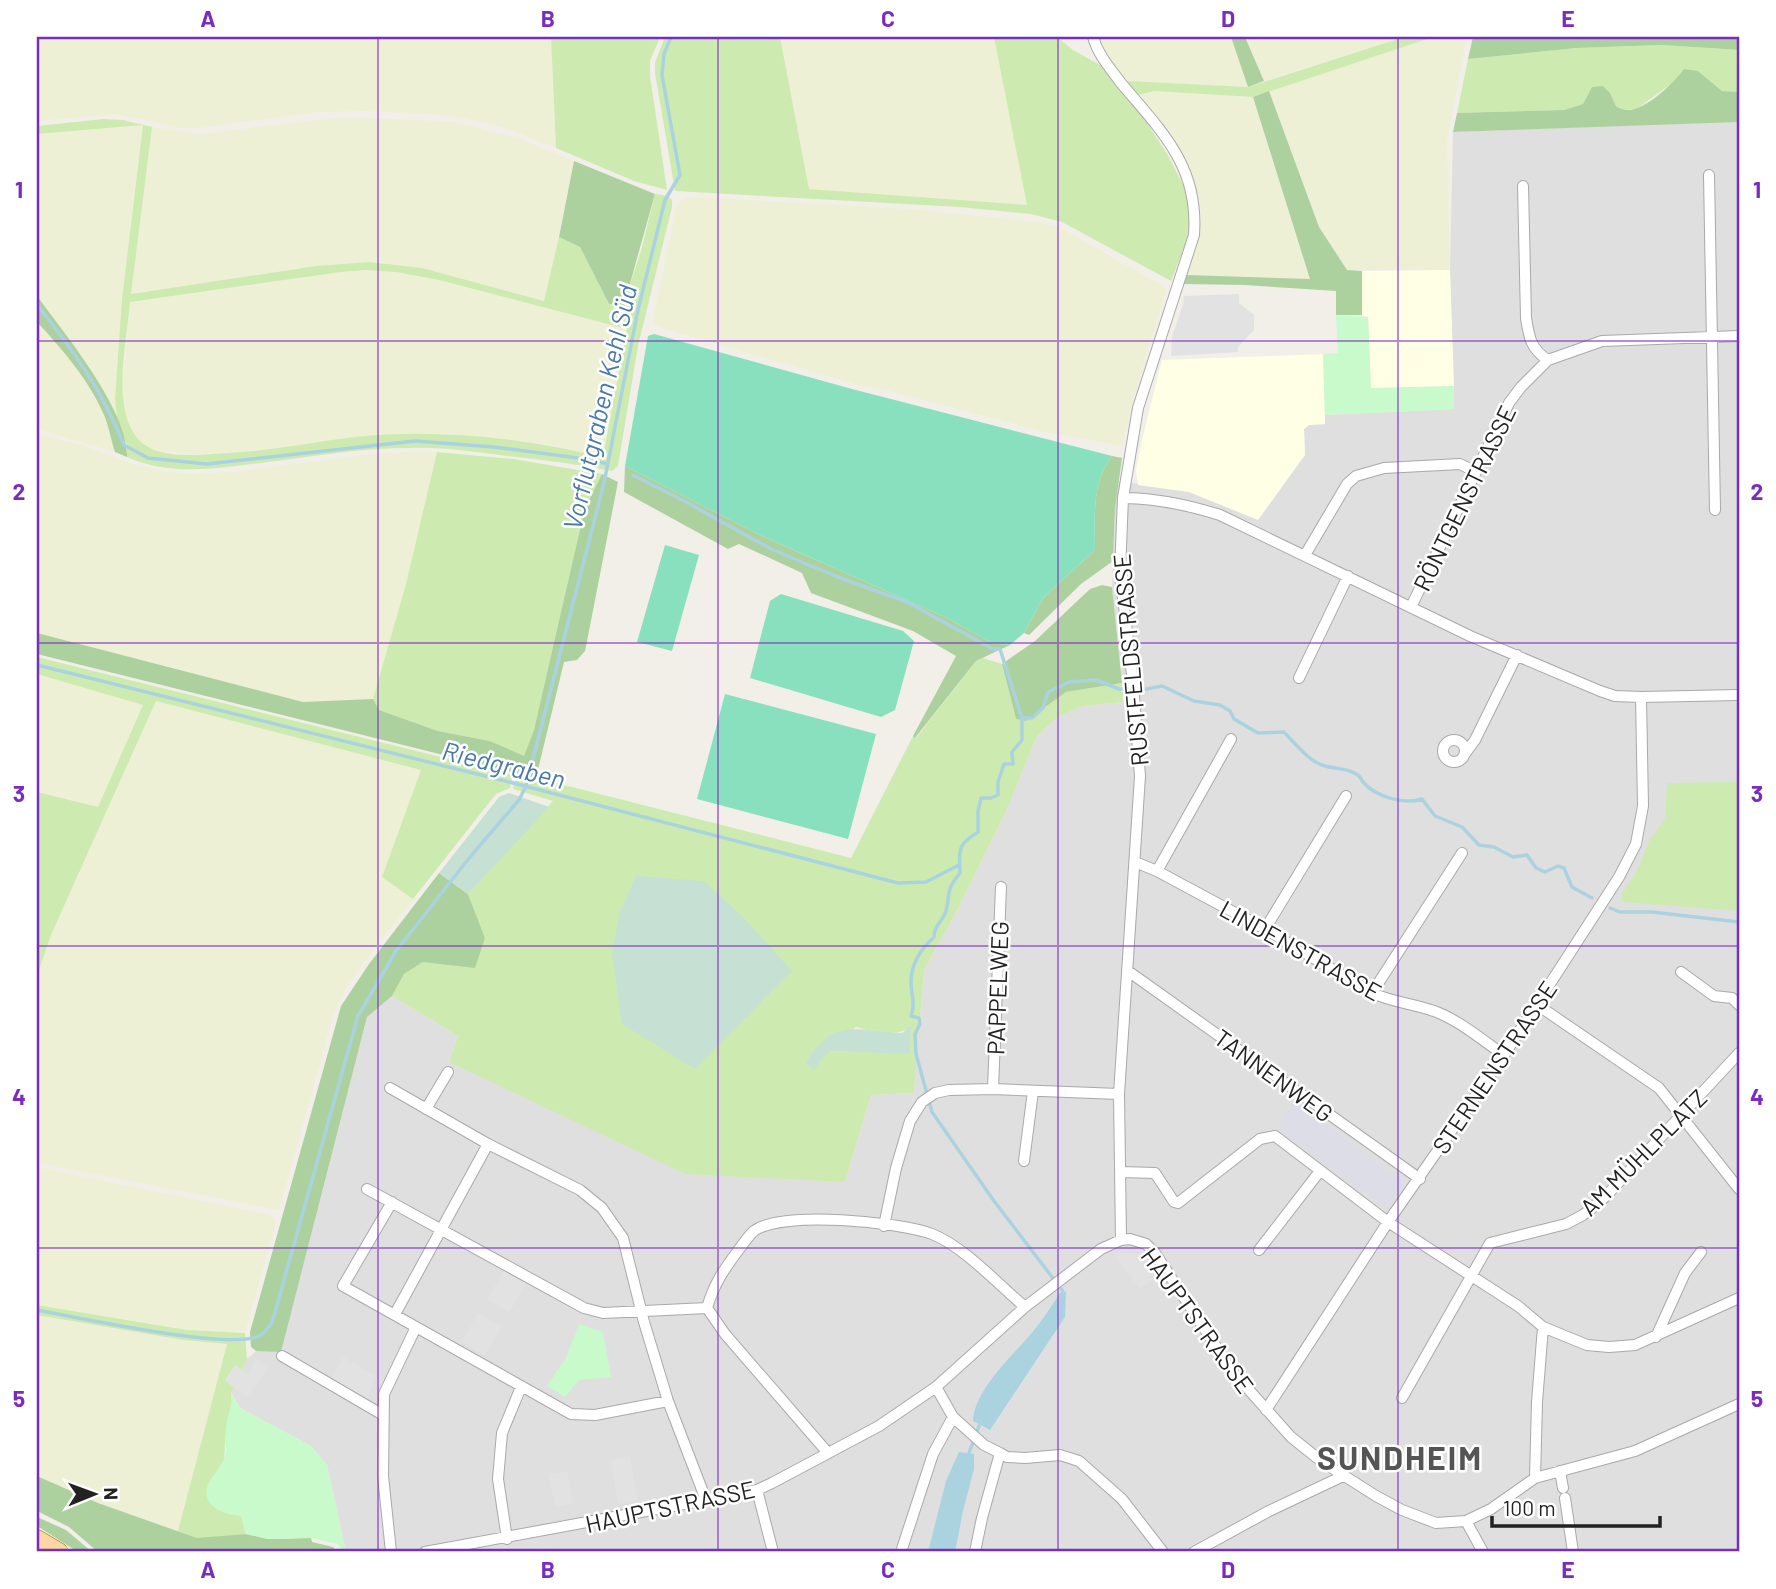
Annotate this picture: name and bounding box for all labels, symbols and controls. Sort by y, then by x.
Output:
text: A [200,4,216,32]
text: B [541,4,555,32]
text: C [881,4,895,32]
text: D [1221,4,1235,32]
text: E [1561,4,1575,32]
text: 1 [15,175,23,203]
text: 1 [1753,175,1761,203]
water label: Vorflutgraben Kehl Süd [556,281,642,533]
street label: RÖNTGENSTRASSE [1407,401,1521,595]
text: 2 [13,477,25,505]
text: 2 [1751,477,1763,505]
street label: RUSTFELDSTRASSE [1106,553,1154,767]
water label: Riedgraben [439,734,569,794]
text: 3 [13,779,25,807]
text: 3 [1751,779,1763,807]
street label: LINDENSTRASSE [1215,894,1387,1006]
street label: PAPPELWEG [980,921,1014,1055]
street label: STERNENSTRASSE [1425,975,1563,1159]
street label: TANNENWEG [1209,1022,1339,1128]
text: 4 [12,1082,26,1110]
text: 4 [1750,1082,1764,1110]
street label: AM MÜHLPLATZ [1574,1083,1712,1221]
street label: HAUPTSTRASSE [1136,1242,1260,1398]
text: 5 [13,1384,25,1412]
text: 5 [1751,1384,1763,1412]
district label: SUNDHEIM [1317,1438,1483,1476]
north arrow [60,1460,130,1530]
street label: HAUPTSTRASSE [583,1474,757,1538]
scale bar [1492,1484,1660,1528]
text: N [100,1487,123,1500]
text: 100 m [1503,1495,1556,1520]
text: A [200,1555,216,1583]
text: B [541,1555,555,1583]
text: C [881,1555,895,1583]
text: D [1221,1555,1235,1583]
text: E [1561,1555,1575,1583]

